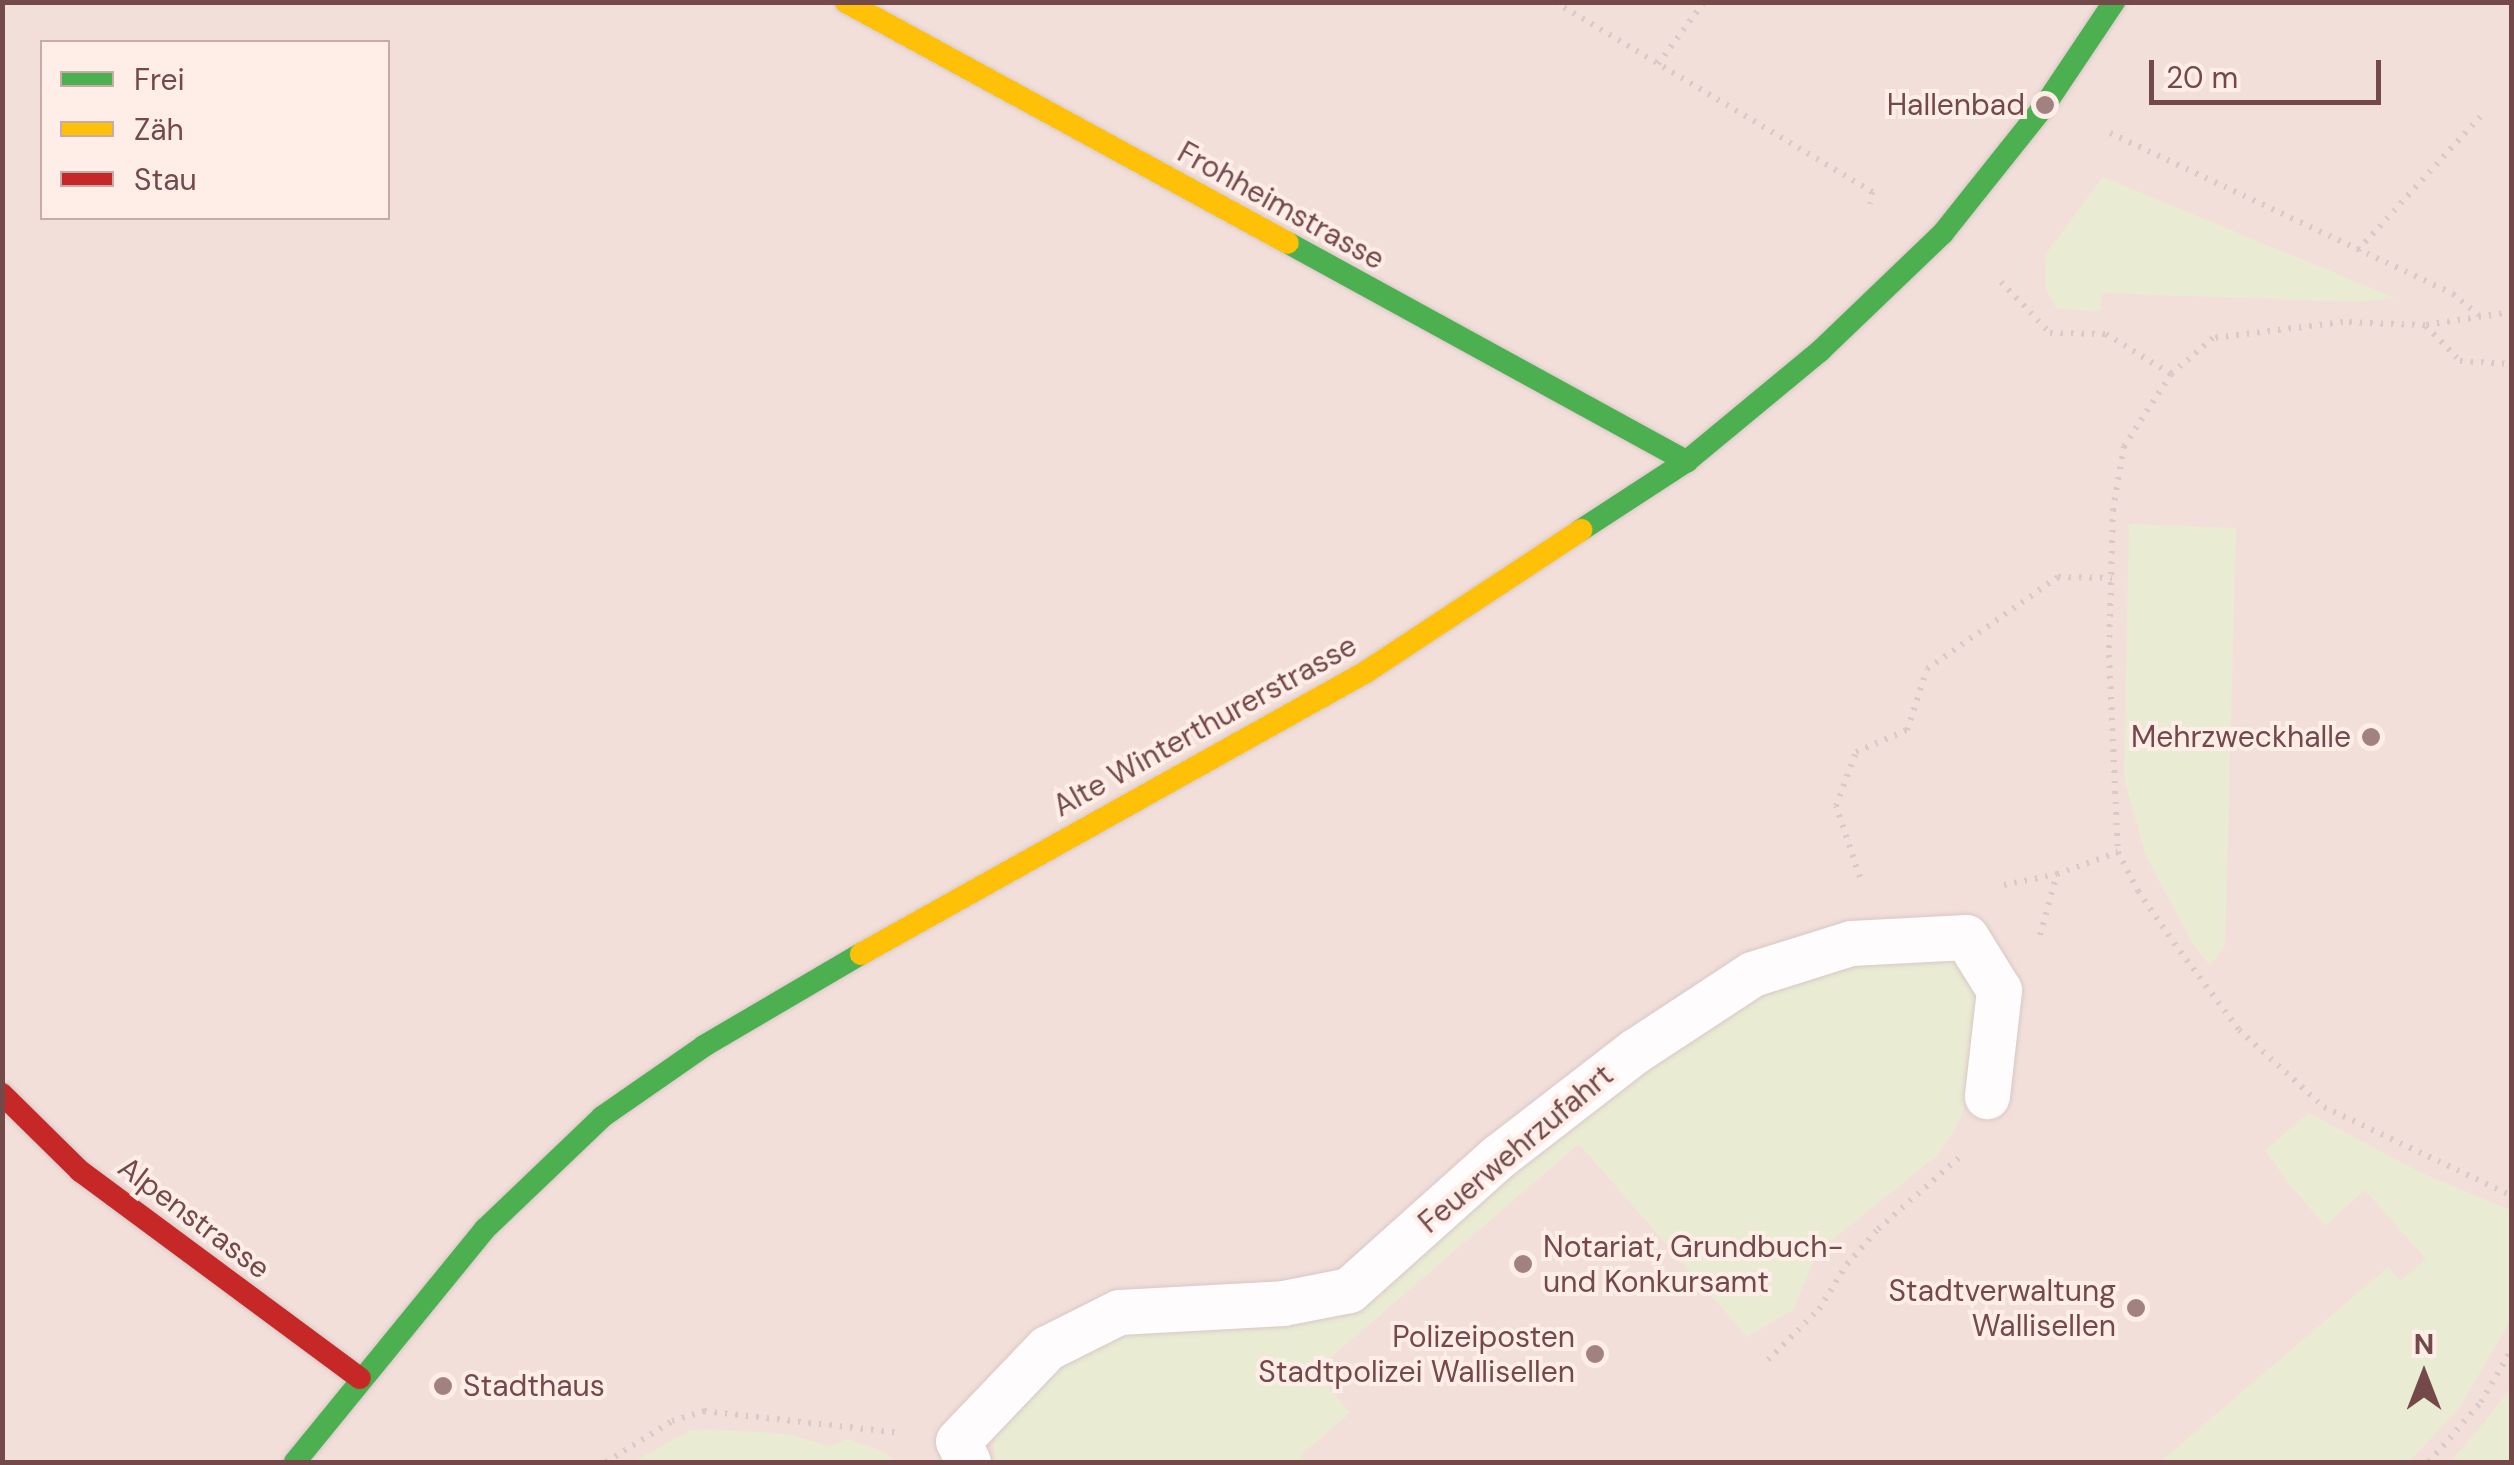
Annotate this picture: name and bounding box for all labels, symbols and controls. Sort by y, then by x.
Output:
legend [40,40,390,220]
scale bar [2154,40,2386,102]
text: 20 m [2166,58,2238,97]
text: Frei [134,60,185,99]
place label: Hallenbad [1887,87,2025,123]
marker: Hallenbad [2034,94,2056,116]
text: Zäh [134,110,184,149]
street label: Frohheimstrasse [1171,134,1391,278]
text: Stau [134,160,197,199]
street label: Alte Winterthurerstrasse [1047,627,1363,825]
place label: Mehrzweckhalle [2131,719,2351,755]
marker: Mehrzweckhalle [2360,726,2382,748]
street label: Feuerwehrzufahrt [1412,1057,1620,1241]
street label: Alpenstrasse [111,1149,277,1287]
place label: Notariat, Grundbuch- und Konkursamt [1543,1229,1844,1300]
marker: Notariat, Grundbuch- und Konkursamt [1512,1253,1534,1275]
place label: Stadtverwaltung Wallisellen [1888,1273,2116,1344]
marker: Stadtverwaltung Wallisellen [2125,1297,2147,1319]
place label: Polizeiposten Stadtpolizei Wallisellen [1258,1319,1575,1390]
north arrow [2374,1325,2474,1425]
text: N [2414,1326,2434,1363]
marker: Polizeiposten Stadtpolizei Wallisellen [1584,1343,1606,1365]
place label: Stadthaus [463,1368,605,1404]
marker: Stadthaus [432,1375,454,1397]

